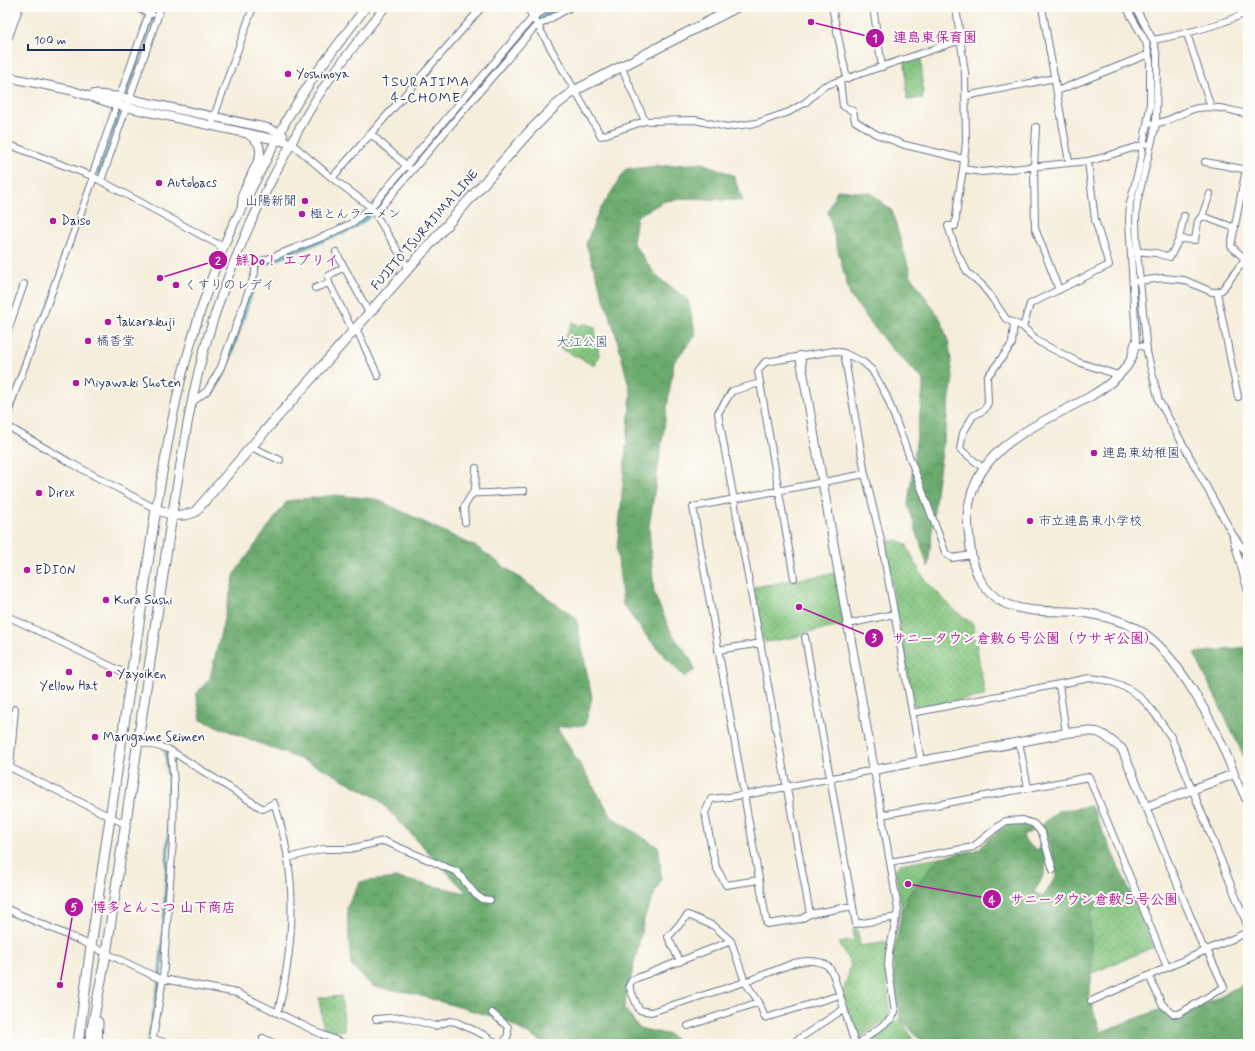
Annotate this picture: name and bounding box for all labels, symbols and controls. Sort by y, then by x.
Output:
callout: 連島東保育園 [865,25,985,51]
scale bar [28,26,144,52]
text: 連島東保育園 [893,29,977,47]
text: 1 [872,31,878,47]
text: 100 m [34,33,66,49]
place label: Yoshinoya [296,66,349,83]
marker: Yoshinoya [283,69,293,79]
district label: TSURAJIMA 4-CHOME [382,73,470,107]
street label: FUJITO TSURAJIMA LINE [368,166,483,294]
place label: Autobacs [167,175,217,192]
marker: Autobacs [154,178,164,188]
place label: 山陽新聞 [245,193,297,210]
marker: 山陽新聞 [300,196,310,206]
place label: 極とんラーメン [310,206,401,223]
marker: 極とんラーメン [297,209,307,219]
place label: Daiso [61,213,91,230]
marker: Daiso [48,216,58,226]
callout: 鮮Do！ エブリイ [208,247,347,273]
text: 鮮Do！ エブリイ [235,252,339,270]
text: 2 [215,254,221,270]
place label: くすりのレデイ [184,277,274,294]
marker: くすりのレデイ [171,280,181,290]
place label: Takarakuji [116,314,175,331]
marker: Takarakuji [103,317,113,327]
place label: 橘香堂 [96,333,135,350]
park label: 大江公園 [556,334,608,351]
marker: 橘香堂 [83,336,93,346]
place label: Miyawaki Shoten [84,375,181,392]
marker: Miyawaki Shoten [71,378,81,388]
place label: 連島東幼稚園 [1102,445,1180,462]
marker: 連島東幼稚園 [1089,448,1099,458]
place label: Direx [47,485,75,502]
marker: Direx [34,488,44,498]
place label: 市立連島東小学校 [1038,513,1142,530]
marker: 市立連島東小学校 [1025,516,1035,526]
place label: EDION [35,562,76,579]
marker: EDION [22,565,32,575]
place label: Kura Sushi [114,592,173,609]
marker: Kura Sushi [101,595,111,605]
callout: サニータウン倉敷６号公園（ウサギ公園） [864,625,1166,651]
text: サニータウン倉敷６号公園（ウサギ公園） [892,630,1158,648]
text: 3 [871,631,877,647]
place label: Yayoiken [117,666,166,683]
marker: Yellow Hat [64,667,74,677]
marker: Yayoiken [104,669,114,679]
place label: Yellow Hat [40,678,98,695]
place label: Marugame Seimen [103,729,205,747]
marker: Marugame Seimen [90,732,100,742]
callout: サニータウン倉敷５号公園 [982,886,1186,912]
text: サニータウン倉敷５号公園 [1010,891,1178,909]
text: 4 [989,893,996,909]
callout: 博多とんこつ 山下商店 [64,894,244,920]
text: 博多とんこつ 山下商店 [92,899,236,917]
text: 5 [70,900,78,916]

